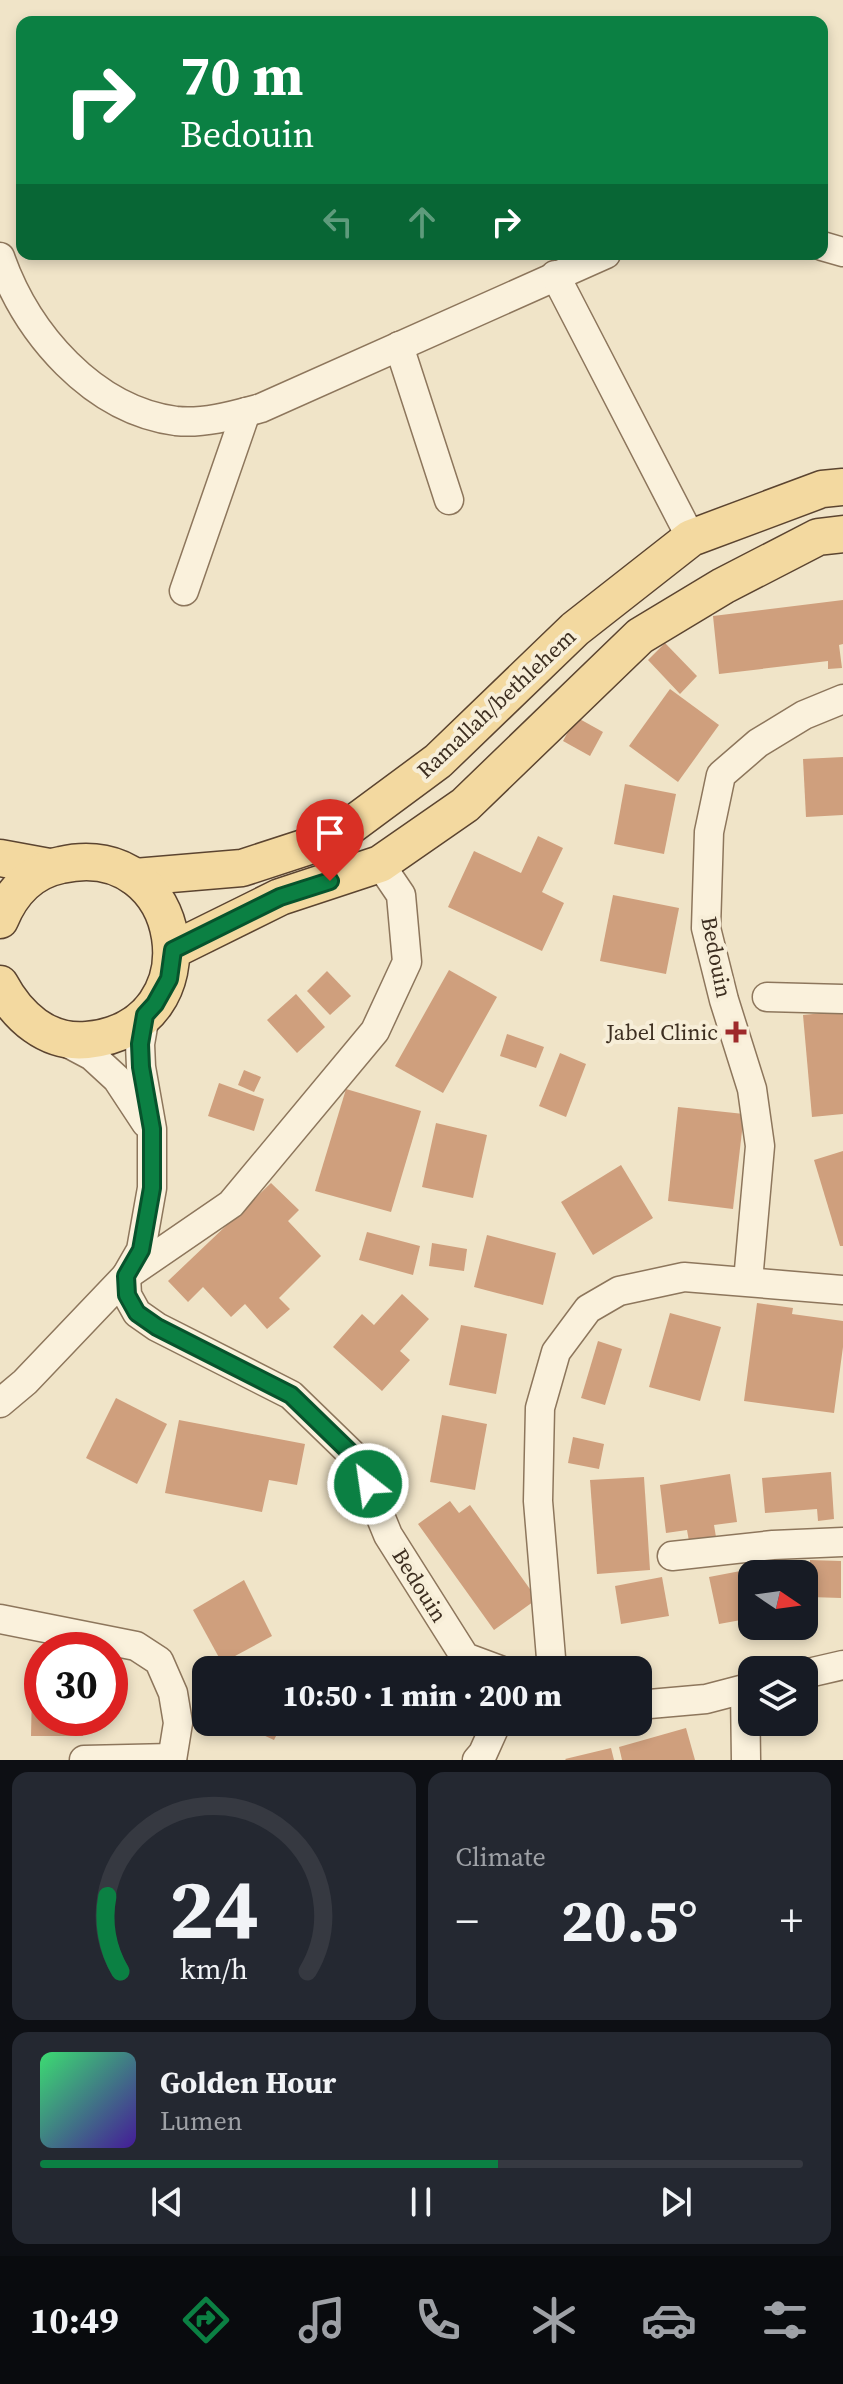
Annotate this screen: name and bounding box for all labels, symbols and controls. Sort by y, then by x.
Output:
text: 70 m [180,37,303,114]
icon: right [48,48,152,152]
text: Bedouin [180,110,314,159]
icon: left [316,200,360,244]
icon: ahead [400,200,444,244]
icon: right [484,200,528,244]
street label: Ramallah/bethlehem [410,621,582,785]
pin [296,799,364,881]
icon: arrive [308,811,352,855]
street label: Bedouin [694,914,740,1000]
place label: Jabel Clinic [605,1017,718,1047]
marker: Jabel Clinic [725,1021,747,1043]
position arrow [326,1442,410,1526]
street label: Bedouin [386,1542,454,1628]
north arrow [738,1560,818,1640]
map controls [738,1560,818,1736]
speed limit sign: 30 [24,1632,128,1736]
button: layers [738,1656,818,1736]
text: 10:50 · 1 min · 200 m [282,1675,562,1716]
text: Climate [456,1839,546,1875]
text: 24 [169,1852,259,1966]
text: 20.5° [561,1879,698,1961]
text: − [456,1890,479,1951]
text: + [780,1890,803,1951]
text: km/h [180,1949,248,1989]
text: Golden Hour [160,2062,336,2103]
text: Lumen [160,2103,242,2139]
icon: previous [145,2180,189,2224]
icon: pause [399,2180,443,2224]
icon: next [654,2180,698,2224]
icon: directions [178,2292,234,2348]
icon: music [294,2292,350,2348]
icon: phone [410,2292,466,2348]
icon: climate [526,2292,582,2348]
icon: car [641,2292,697,2348]
icon: filters [757,2292,813,2348]
text: 10:49 [30,2296,119,2345]

